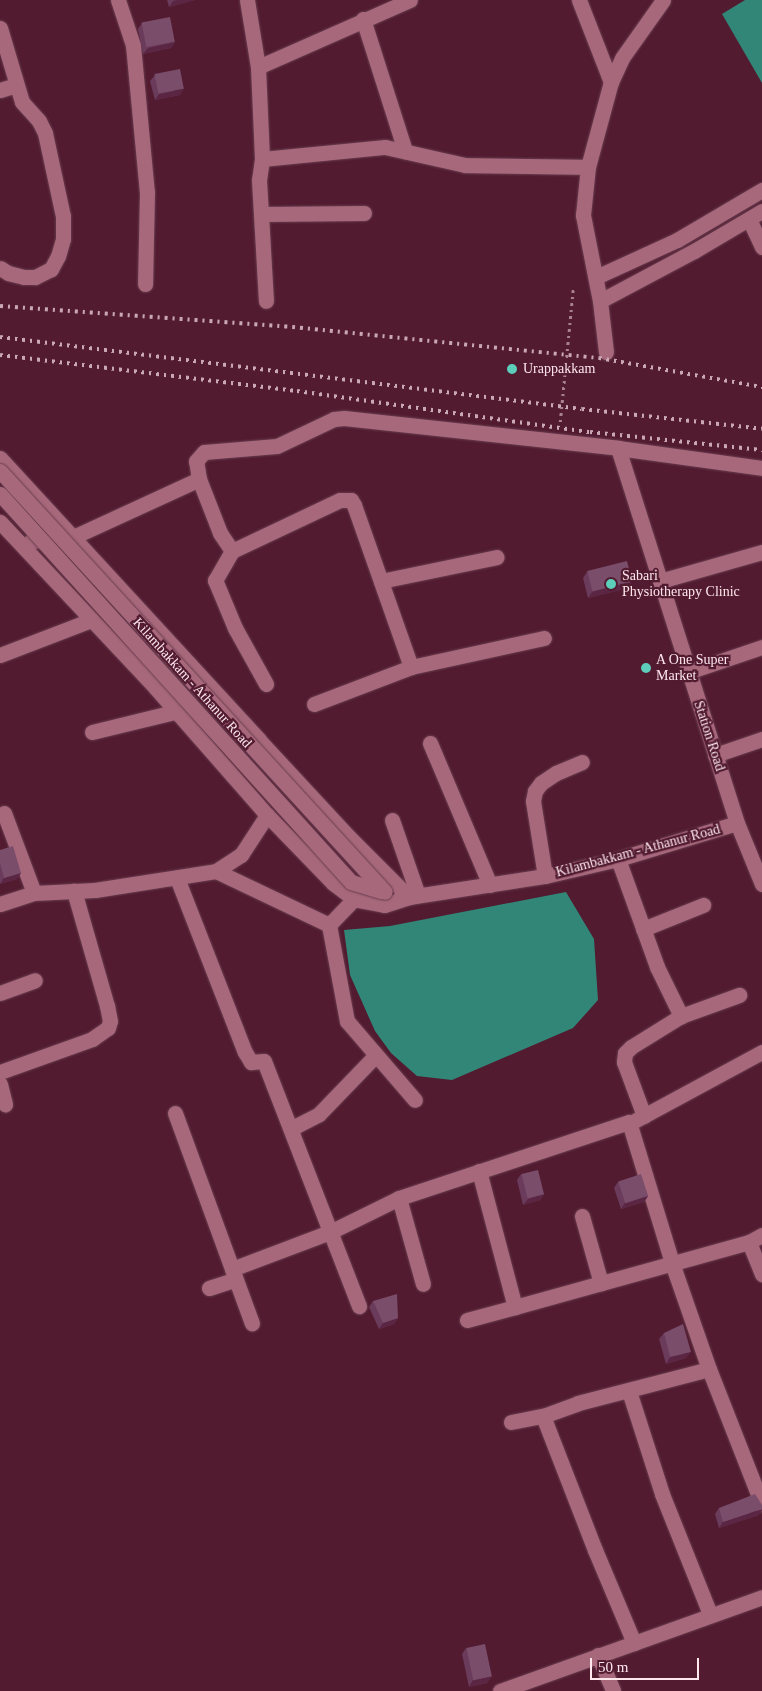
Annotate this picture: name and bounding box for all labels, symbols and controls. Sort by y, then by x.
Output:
place label: Urappakkam [523,361,595,377]
marker: Urappakkam [505,362,519,376]
place label: Sabari Physiotherapy Clinic [622,568,740,600]
marker: Sabari Physiotherapy Clinic [604,577,618,591]
street label: Kilambakkam - Athanur Road [129,614,255,752]
place label: A One Super Market [656,652,729,684]
marker: A One Super Market [640,662,652,674]
street label: Station Road [690,699,728,773]
street label: Kilambakkam - Athanur Road [554,821,722,881]
scale bar [592,1648,701,1680]
text: 50 m [598,1659,628,1675]

